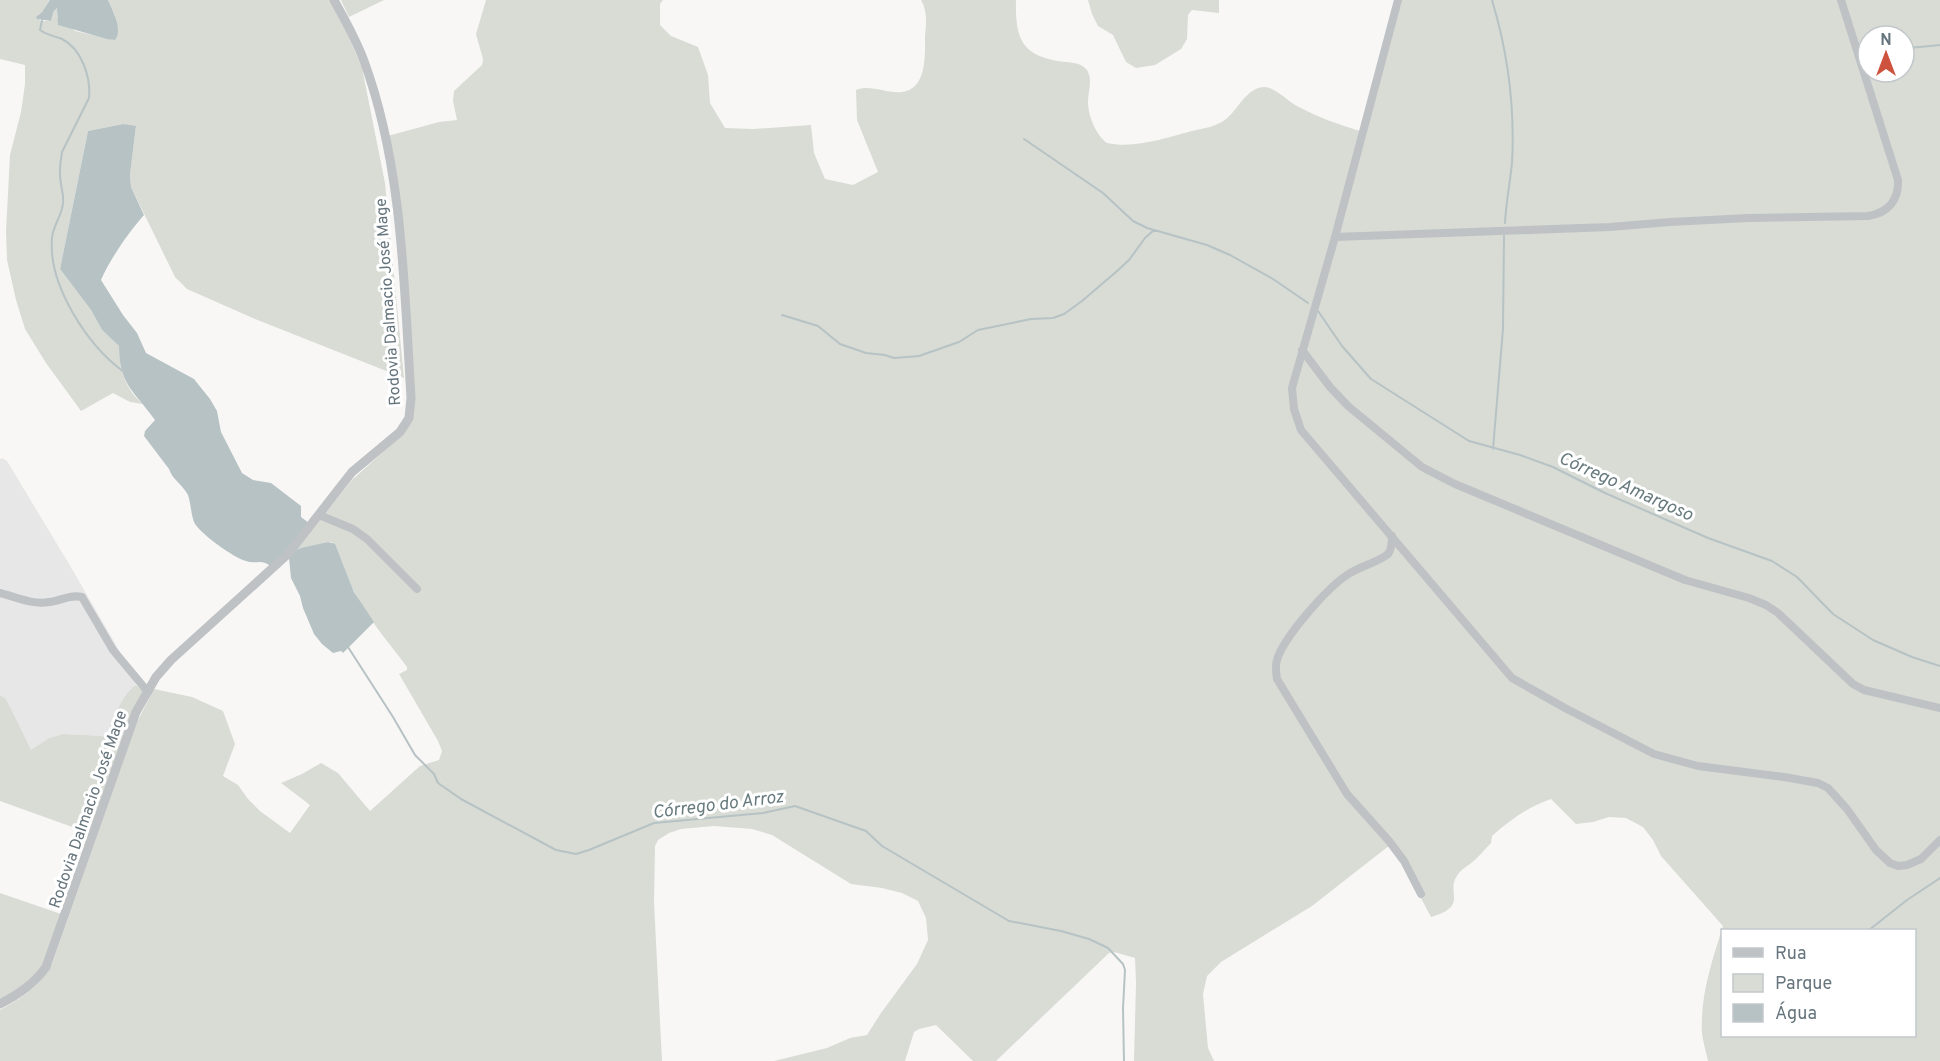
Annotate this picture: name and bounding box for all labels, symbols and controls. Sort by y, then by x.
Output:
north arrow [1856,24,1916,84]
text: N [1880,31,1892,51]
street label: Rodovia Dalmacio José Mage [372,198,406,406]
water label: Córrego Amargoso [1555,447,1697,527]
street label: Rodovia Dalmacio José Mage [46,708,132,911]
water label: Córrego do Arroz [651,786,786,825]
legend [1721,929,1916,1037]
text: Rua [1775,943,1806,966]
text: Parque [1775,973,1832,996]
text: Água [1775,1001,1817,1026]

